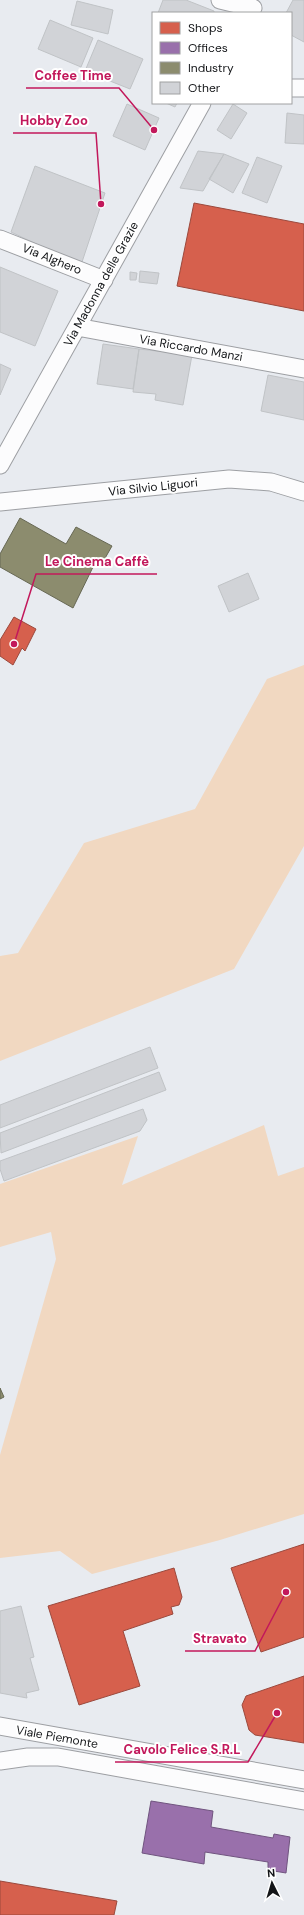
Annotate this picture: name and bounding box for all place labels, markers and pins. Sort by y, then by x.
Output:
callout: Coffee Time [26,63,119,88]
callout: Hobby Zoo [13,108,96,133]
callout: Le Cinema Caffè [36,549,157,574]
callout: Stravato [185,1626,255,1651]
callout: Cavolo Felice S.R.L [115,1737,248,1762]

